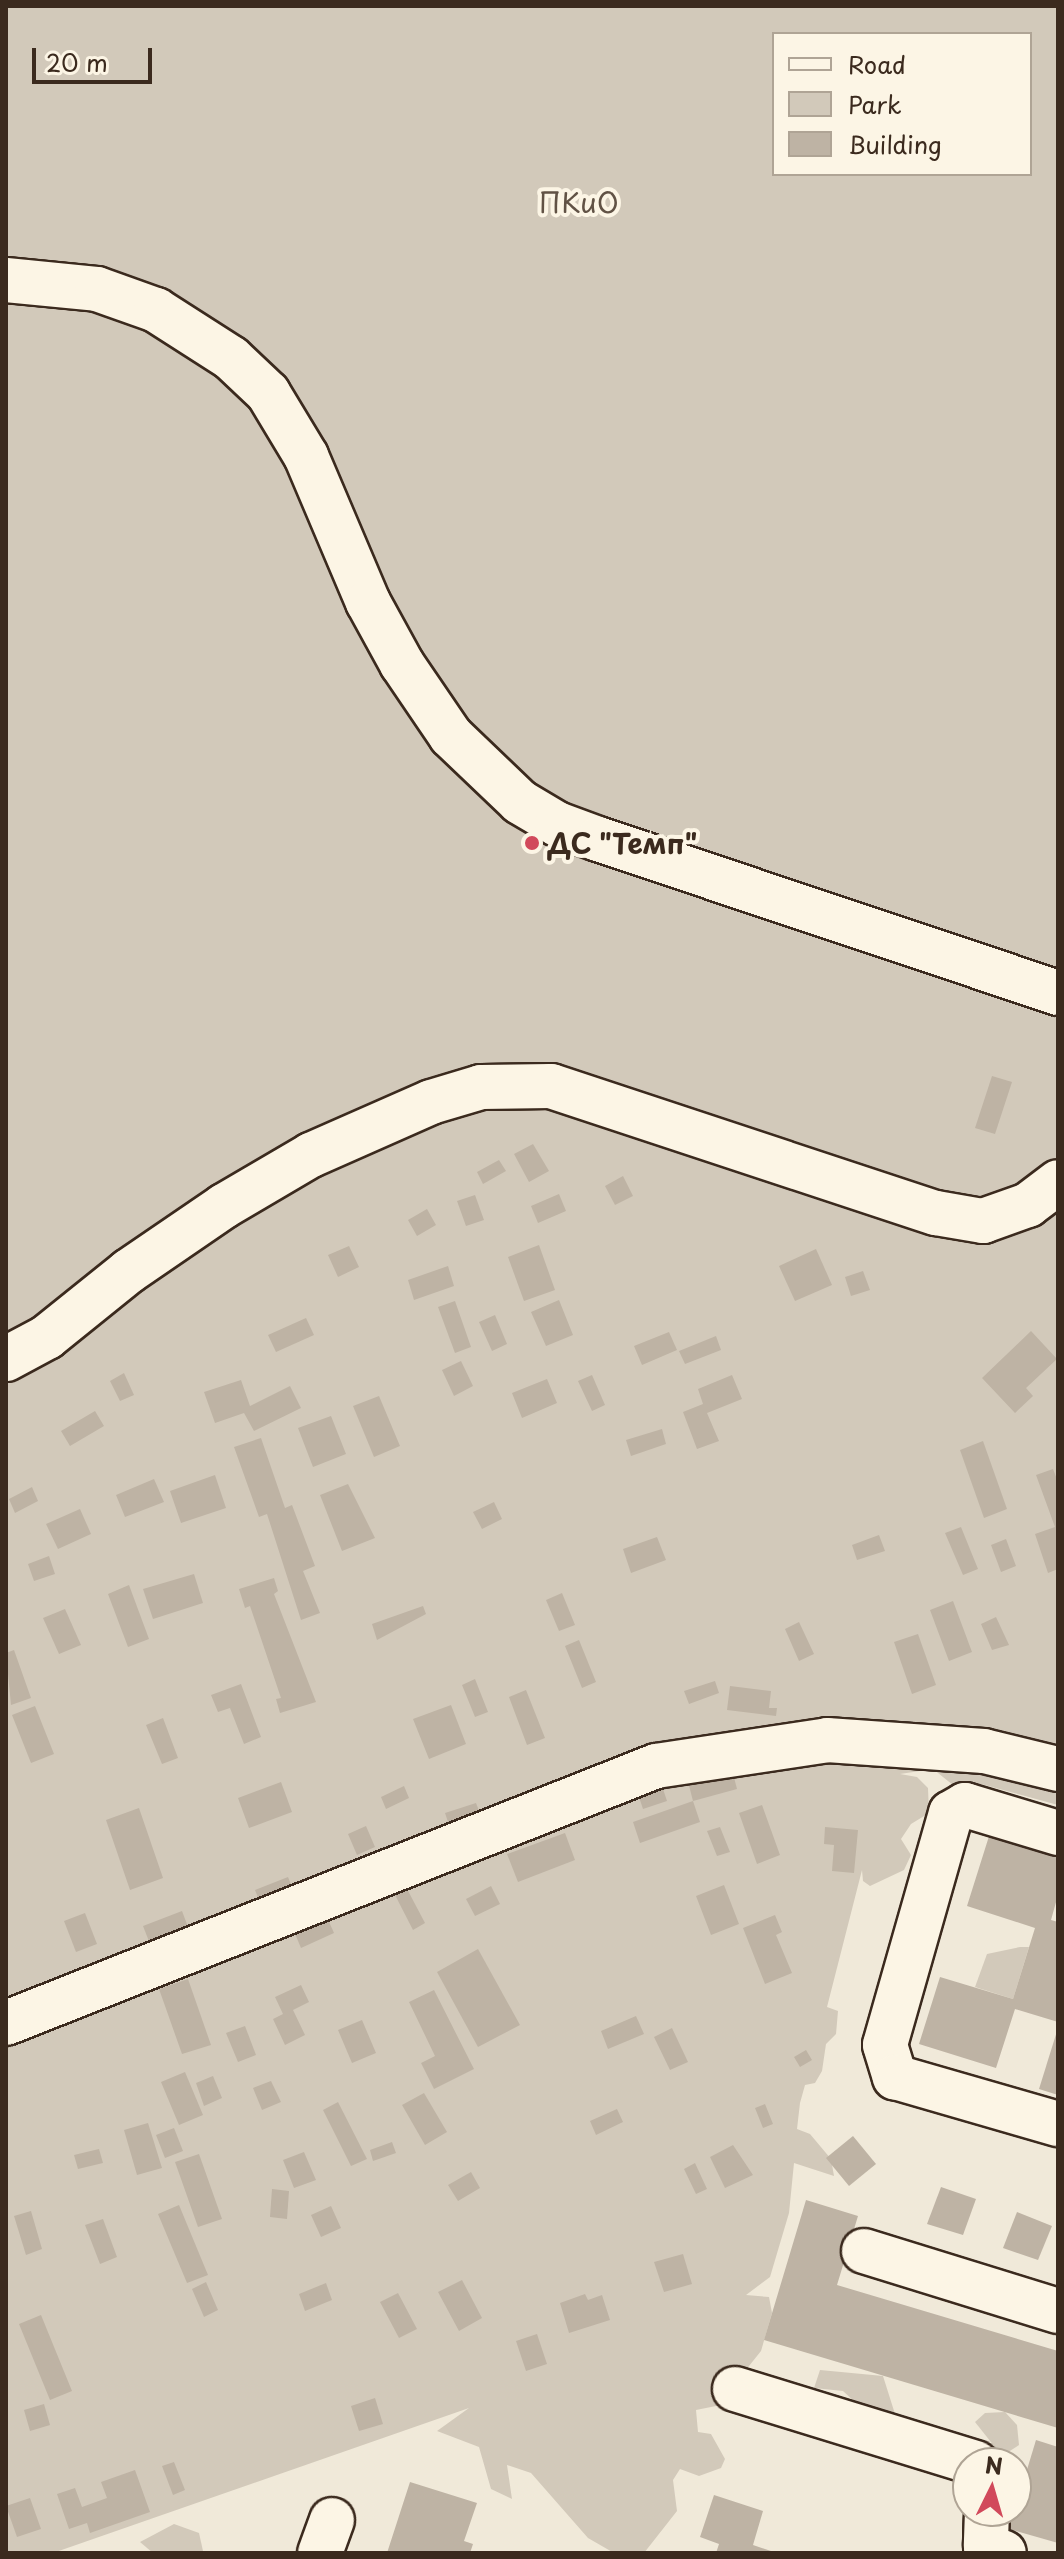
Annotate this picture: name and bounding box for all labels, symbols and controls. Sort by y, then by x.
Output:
scale bar [36,32,156,82]
legend [772,32,1032,176]
text: 20 m [46,44,108,80]
text: Road [848,46,906,82]
text: Park [848,86,902,122]
text: Building [848,126,942,162]
park label: ПКиО [539,185,619,219]
place label: ДС "Темп" [548,826,699,860]
marker: ДС "Темп" [523,834,541,852]
north arrow [952,2447,1032,2527]
text: N [984,2447,1004,2482]

